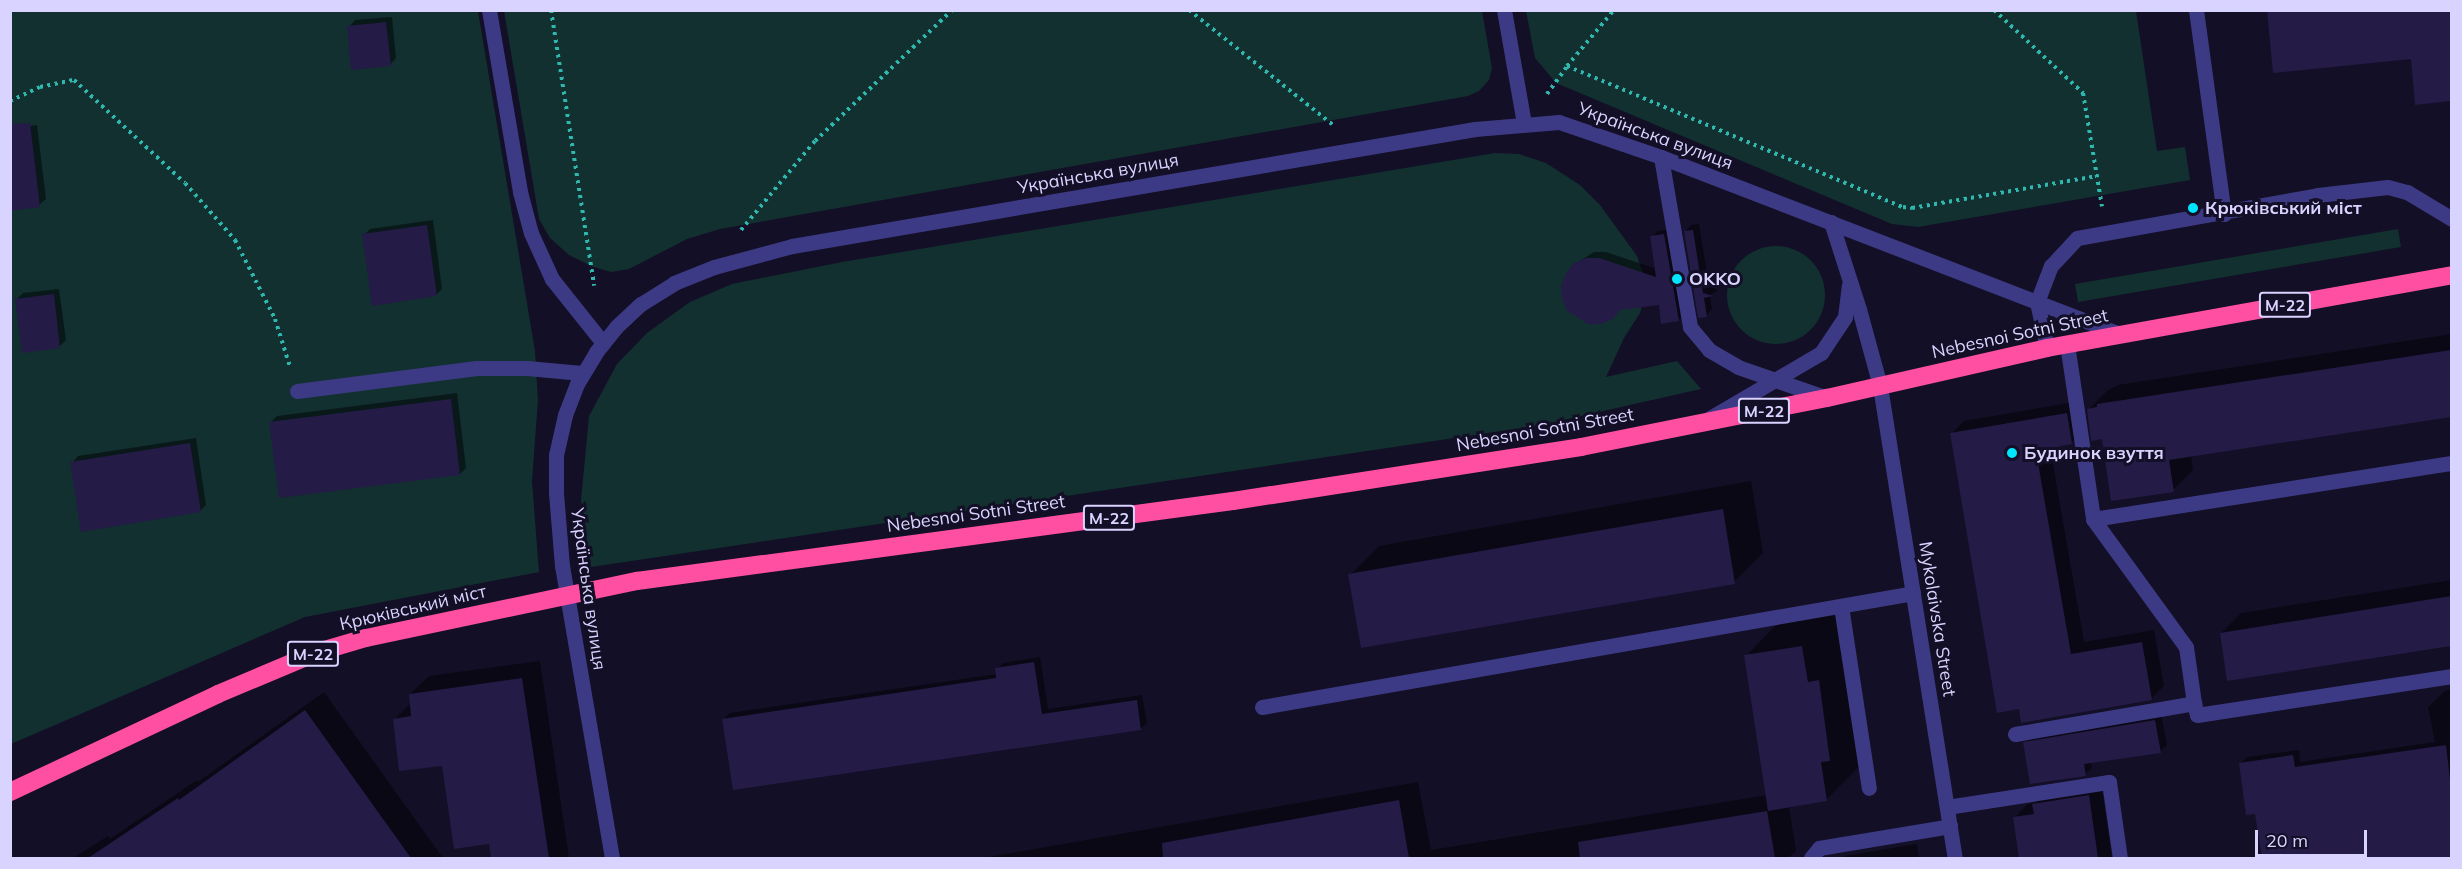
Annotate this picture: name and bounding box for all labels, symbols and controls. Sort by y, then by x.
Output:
street label: Українська вулиця [1574,98,1736,174]
street label: Українська вулиця [1016,149,1180,199]
place label: Крюківський міст [2205,197,2362,219]
marker: Крюківський міст [2186,201,2200,215]
place label: OKKO [1689,268,1741,290]
marker: OKKO [1670,272,1684,286]
road number: М-22 [2258,292,2312,318]
street label: Nebesnoi Sotni Street [1930,305,2110,363]
road number: М-22 [1737,398,1791,424]
street label: Nebesnoi Sotni Street [1455,404,1635,456]
place label: Будинок взуття [2024,442,2164,464]
marker: Будинок взуття [2005,446,2019,460]
street label: Nebesnoi Sotni Street [886,491,1066,537]
road number: М-22 [1082,505,1136,531]
street label: Українська вулиця [566,506,610,672]
street label: Mykolaivska Street [1914,540,1960,698]
street label: Крюківський міст [338,581,488,635]
road number: М-22 [286,641,340,667]
scale bar [2258,818,2370,856]
text: 20 m [2266,829,2308,852]

